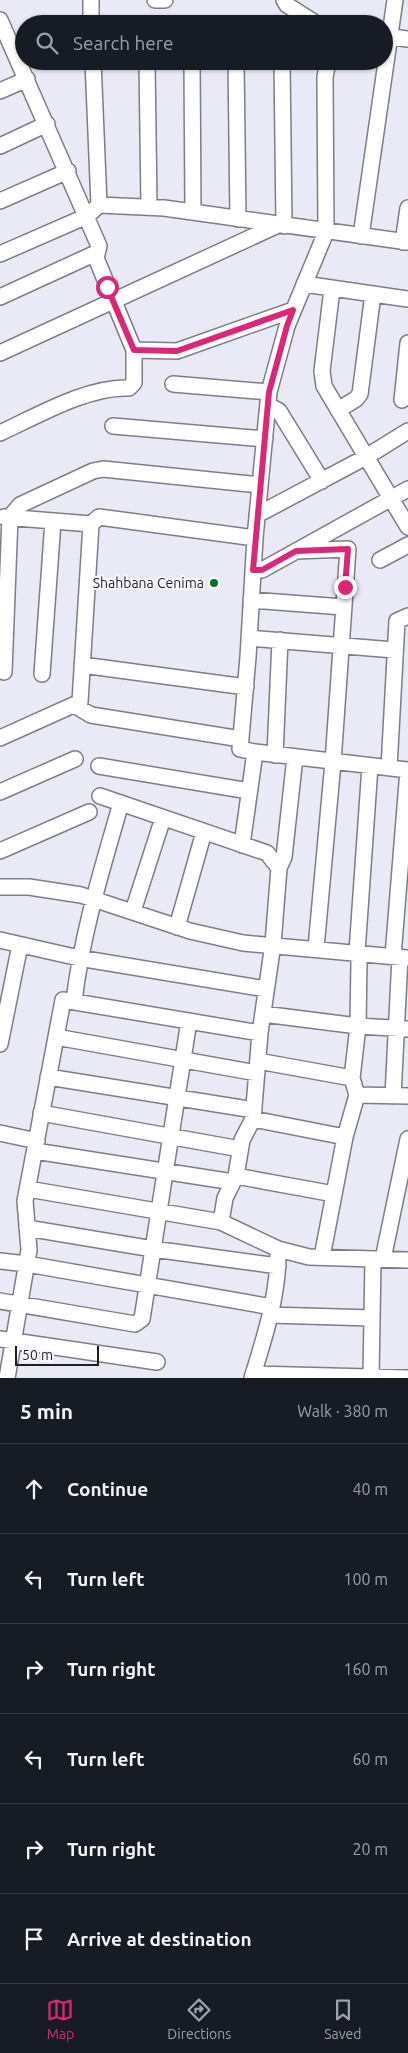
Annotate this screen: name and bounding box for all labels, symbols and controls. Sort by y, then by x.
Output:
search box [15,15,393,70]
icon: search [33,29,61,57]
text: Search here [73,32,173,54]
route start [96,276,119,299]
place label: Shahbana Cenima [93,575,204,591]
route end [334,576,357,599]
marker: Shahbana Cenima [208,577,220,589]
scale bar [15,1343,99,1366]
text: 50 m [22,1347,53,1363]
text: 5 min [20,1399,73,1423]
text: Walk · 380 m [297,1402,388,1420]
icon: ahead [20,1475,48,1503]
text: Continue [67,1478,148,1500]
text: 40 m [352,1480,388,1498]
icon: left [20,1565,48,1593]
text: Turn left [67,1568,145,1590]
text: 100 m [343,1570,388,1588]
icon: right [20,1655,48,1683]
text: Turn right [67,1658,155,1680]
text: 160 m [343,1660,388,1678]
icon: left [20,1745,48,1773]
text: Turn left [67,1748,145,1770]
text: 60 m [352,1750,388,1768]
icon: right [20,1835,48,1863]
text: Turn right [67,1838,155,1860]
text: 20 m [352,1840,388,1858]
icon: arrive [20,1925,48,1953]
text: Arrive at destination [67,1928,252,1950]
tab: Map [46,1996,74,2042]
tab: Directions [167,1996,231,2042]
tab: Saved [324,1996,362,2042]

